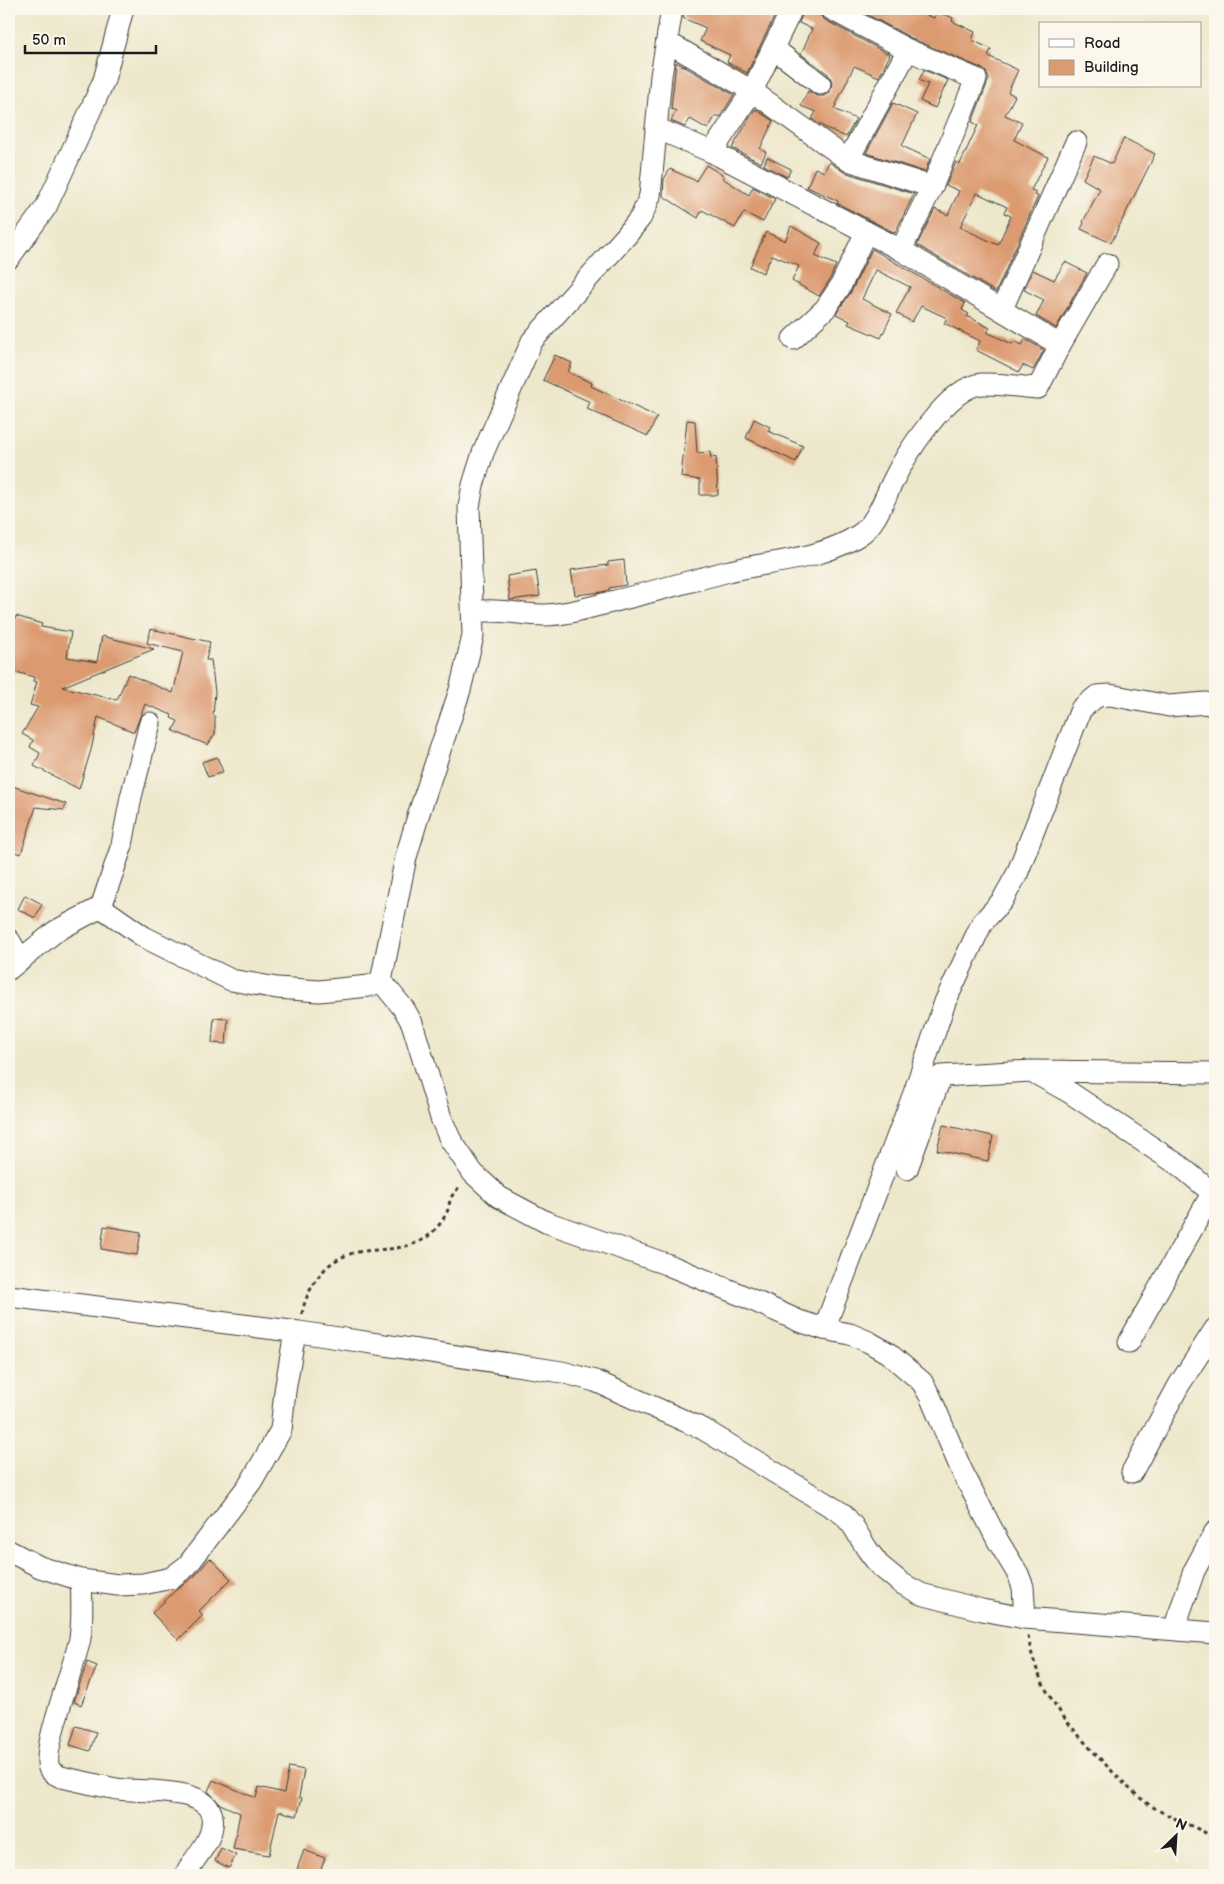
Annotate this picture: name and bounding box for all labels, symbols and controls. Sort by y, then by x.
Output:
scale bar [25,22,156,54]
legend [1039,22,1202,88]
text: 50 m [32,31,66,50]
text: Road [1084,34,1120,53]
text: Building [1084,58,1139,77]
north arrow [1152,1812,1202,1862]
text: N [1173,1815,1190,1835]

